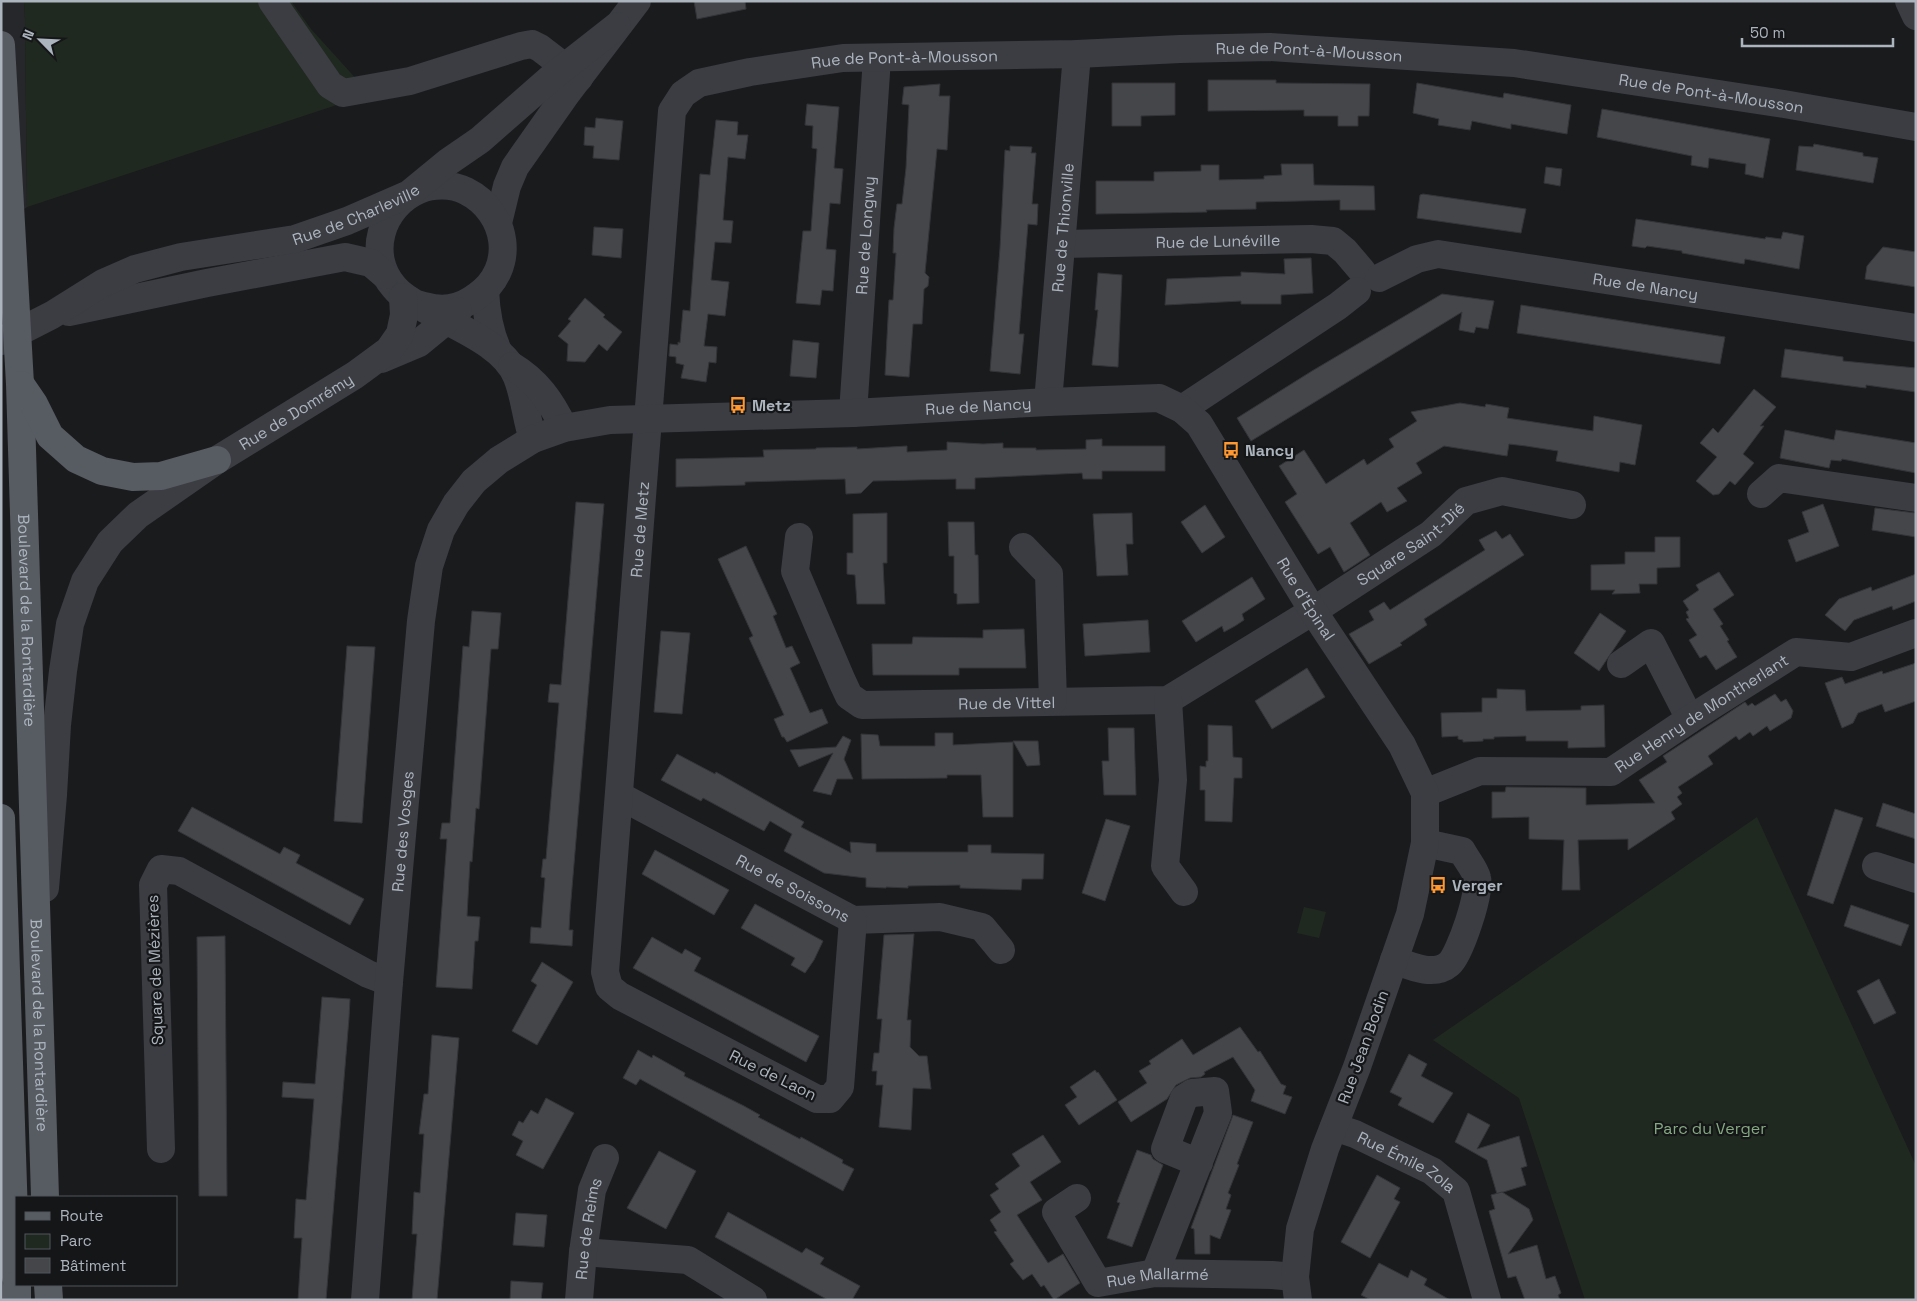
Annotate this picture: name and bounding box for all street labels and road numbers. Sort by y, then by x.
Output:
street label: Rue de Pont-à-Mousson [1215,36,1403,66]
street label: Rue de Pont-à-Mousson [810,45,998,73]
street label: Rue de Pont-à-Mousson [1617,69,1806,118]
street label: Rue de Thionville [1047,162,1078,293]
street label: Rue de Longwy [851,175,879,295]
street label: Rue de Charleville [289,179,424,250]
street label: Rue de Lunéville [1155,229,1281,253]
street label: Rue de Nancy [1591,268,1700,305]
street label: Rue de Domrémy [235,368,357,455]
street label: Rue de Nancy [925,392,1032,419]
street label: Rue de Metz [625,481,654,578]
street label: Square Saint-Dié [1352,497,1469,590]
street label: Boulevard de la Rontardière [13,514,41,727]
street label: Rue d’Épinal [1272,553,1340,644]
street label: Rue Henry de Montherlant [1610,649,1792,777]
street label: Rue de Vittel [958,691,1055,714]
street label: Rue des Vosges [387,770,418,893]
street label: Rue de Soissons [732,849,854,927]
street label: Square de Mézières [142,894,168,1046]
street label: Boulevard de la Rontardière [26,918,53,1132]
street label: Rue Jean Bodin [1333,987,1393,1107]
street label: Rue de Laon [726,1045,820,1105]
street label: Rue Émile Zola [1354,1126,1460,1197]
street label: Rue de Reims [570,1174,607,1281]
street label: Rue Mallarmé [1105,1262,1209,1292]

